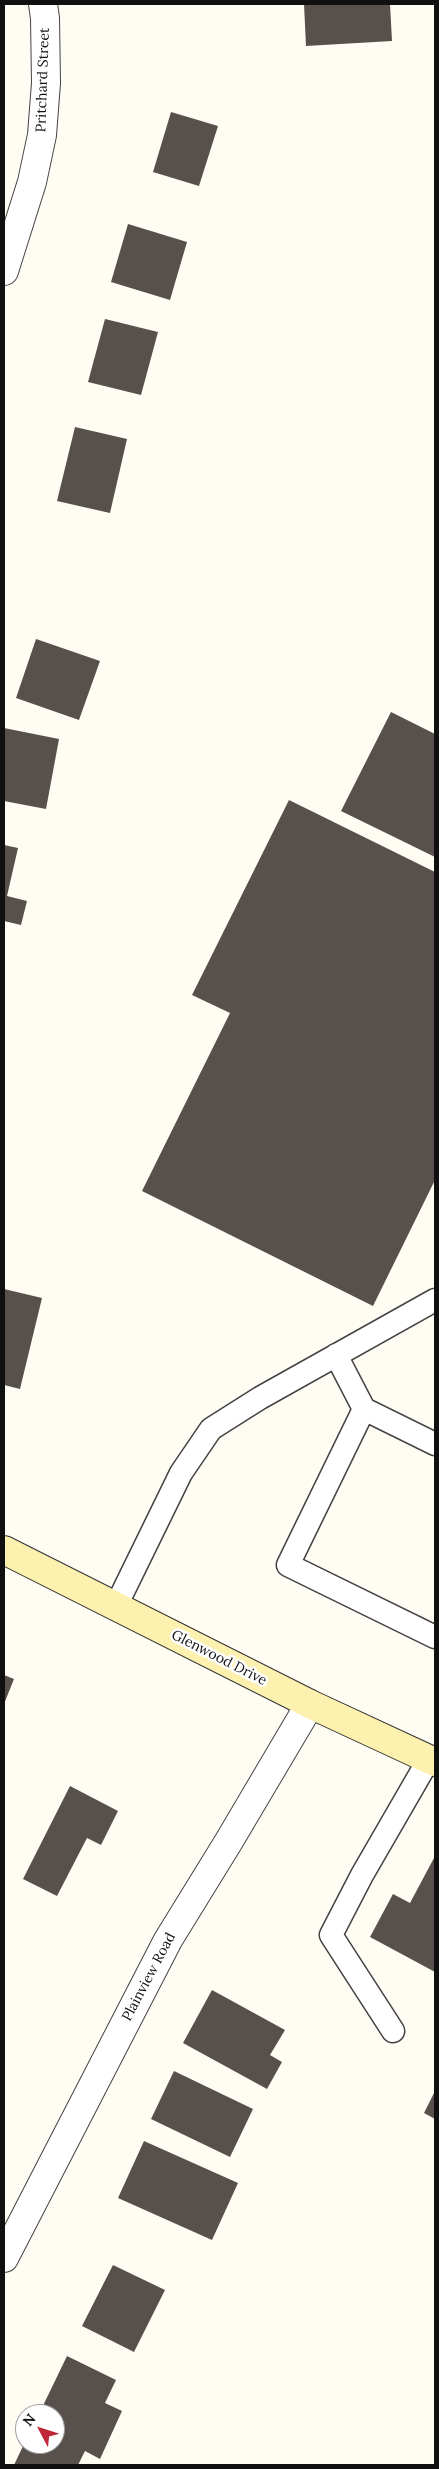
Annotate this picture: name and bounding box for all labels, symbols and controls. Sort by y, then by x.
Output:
street label: Pritchard Street [33,27,53,133]
street label: Glenwood Drive [168,1627,270,1689]
street label: Plainview Road [119,1930,179,2024]
north arrow [15,2404,65,2454]
text: N [19,2410,40,2430]

